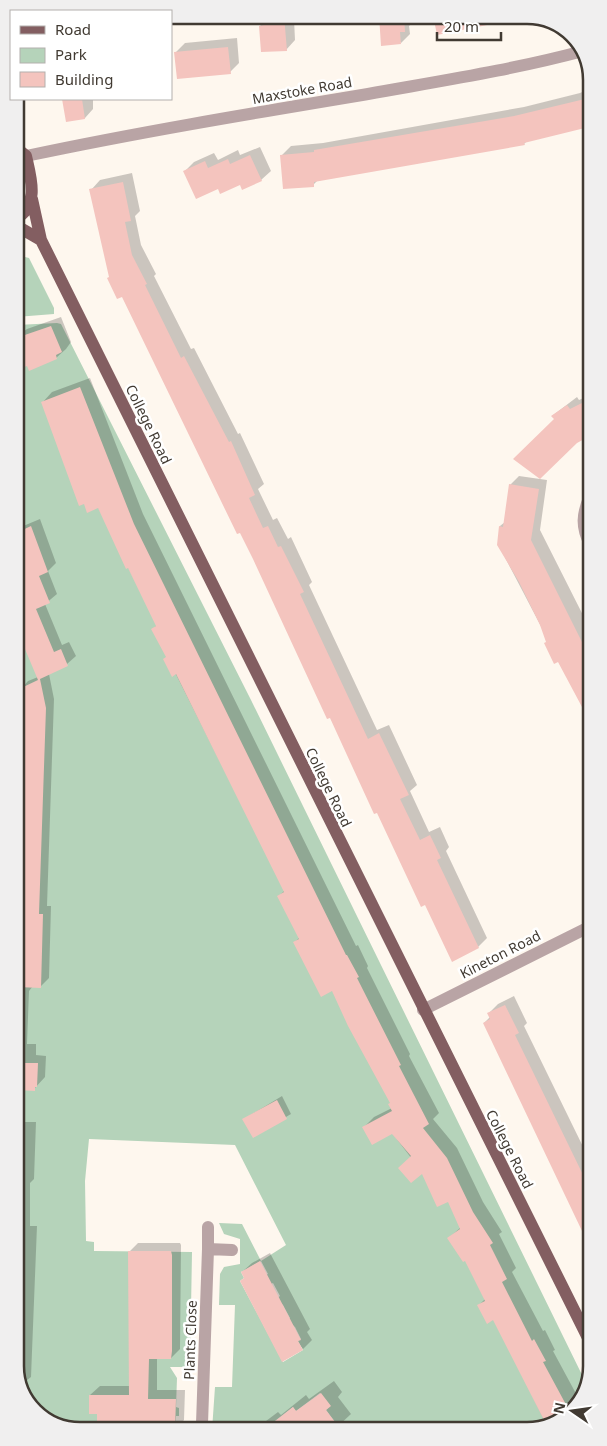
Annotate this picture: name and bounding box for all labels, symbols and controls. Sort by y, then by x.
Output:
legend [10,10,172,100]
scale bar [437,10,501,42]
text: 20 m [444,16,479,36]
text: Road [55,19,91,39]
text: Park [55,44,87,64]
text: Building [55,69,113,89]
street label: Maxstoke Road [251,72,353,108]
street label: College Road [122,381,176,467]
street label: College Road [302,744,356,830]
street label: Kineton Road [456,925,544,983]
street label: College Road [482,1106,538,1192]
street label: Plants Close [179,1300,201,1380]
north arrow [547,1386,597,1436]
text: N [548,1400,569,1416]

